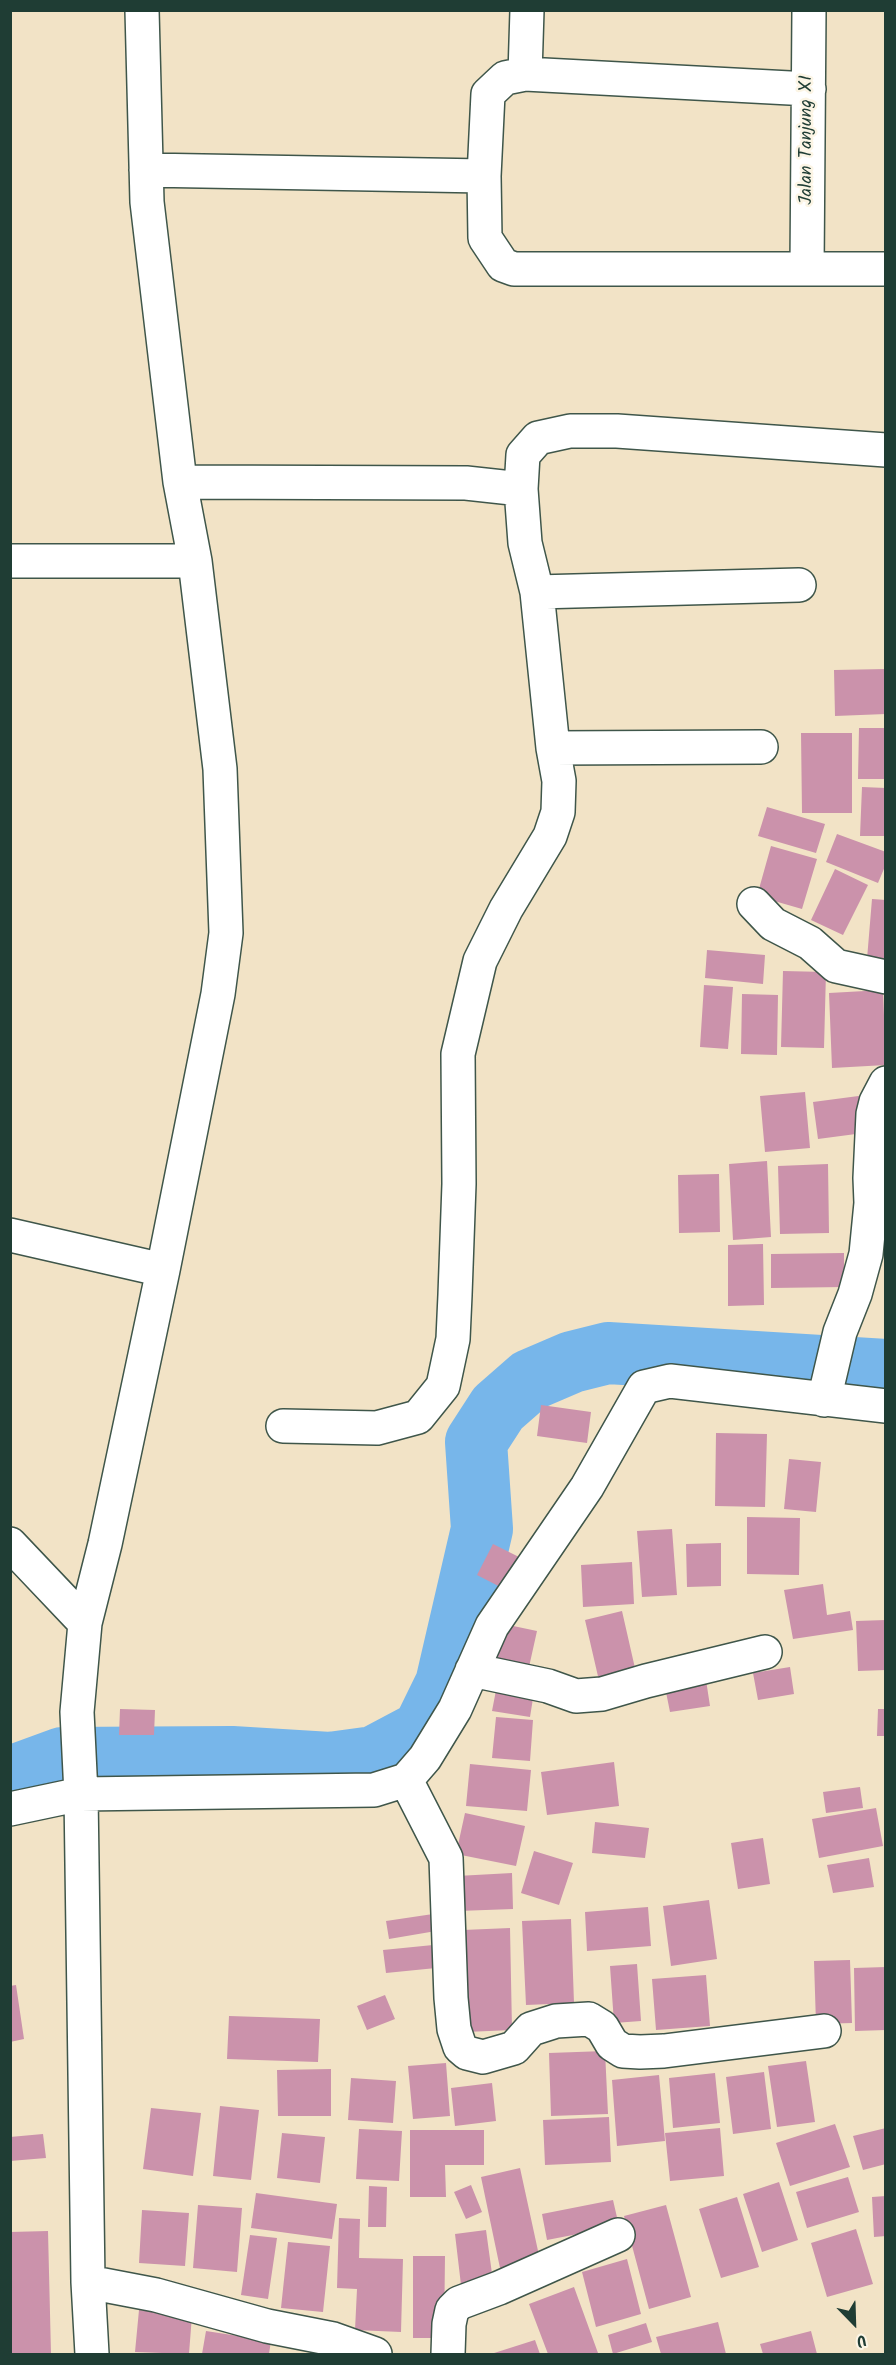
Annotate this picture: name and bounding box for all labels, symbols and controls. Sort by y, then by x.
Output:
street label: Jalan Tanjung XI [797,75,819,205]
north arrow [824,2293,884,2353]
text: U [852,2327,870,2353]

